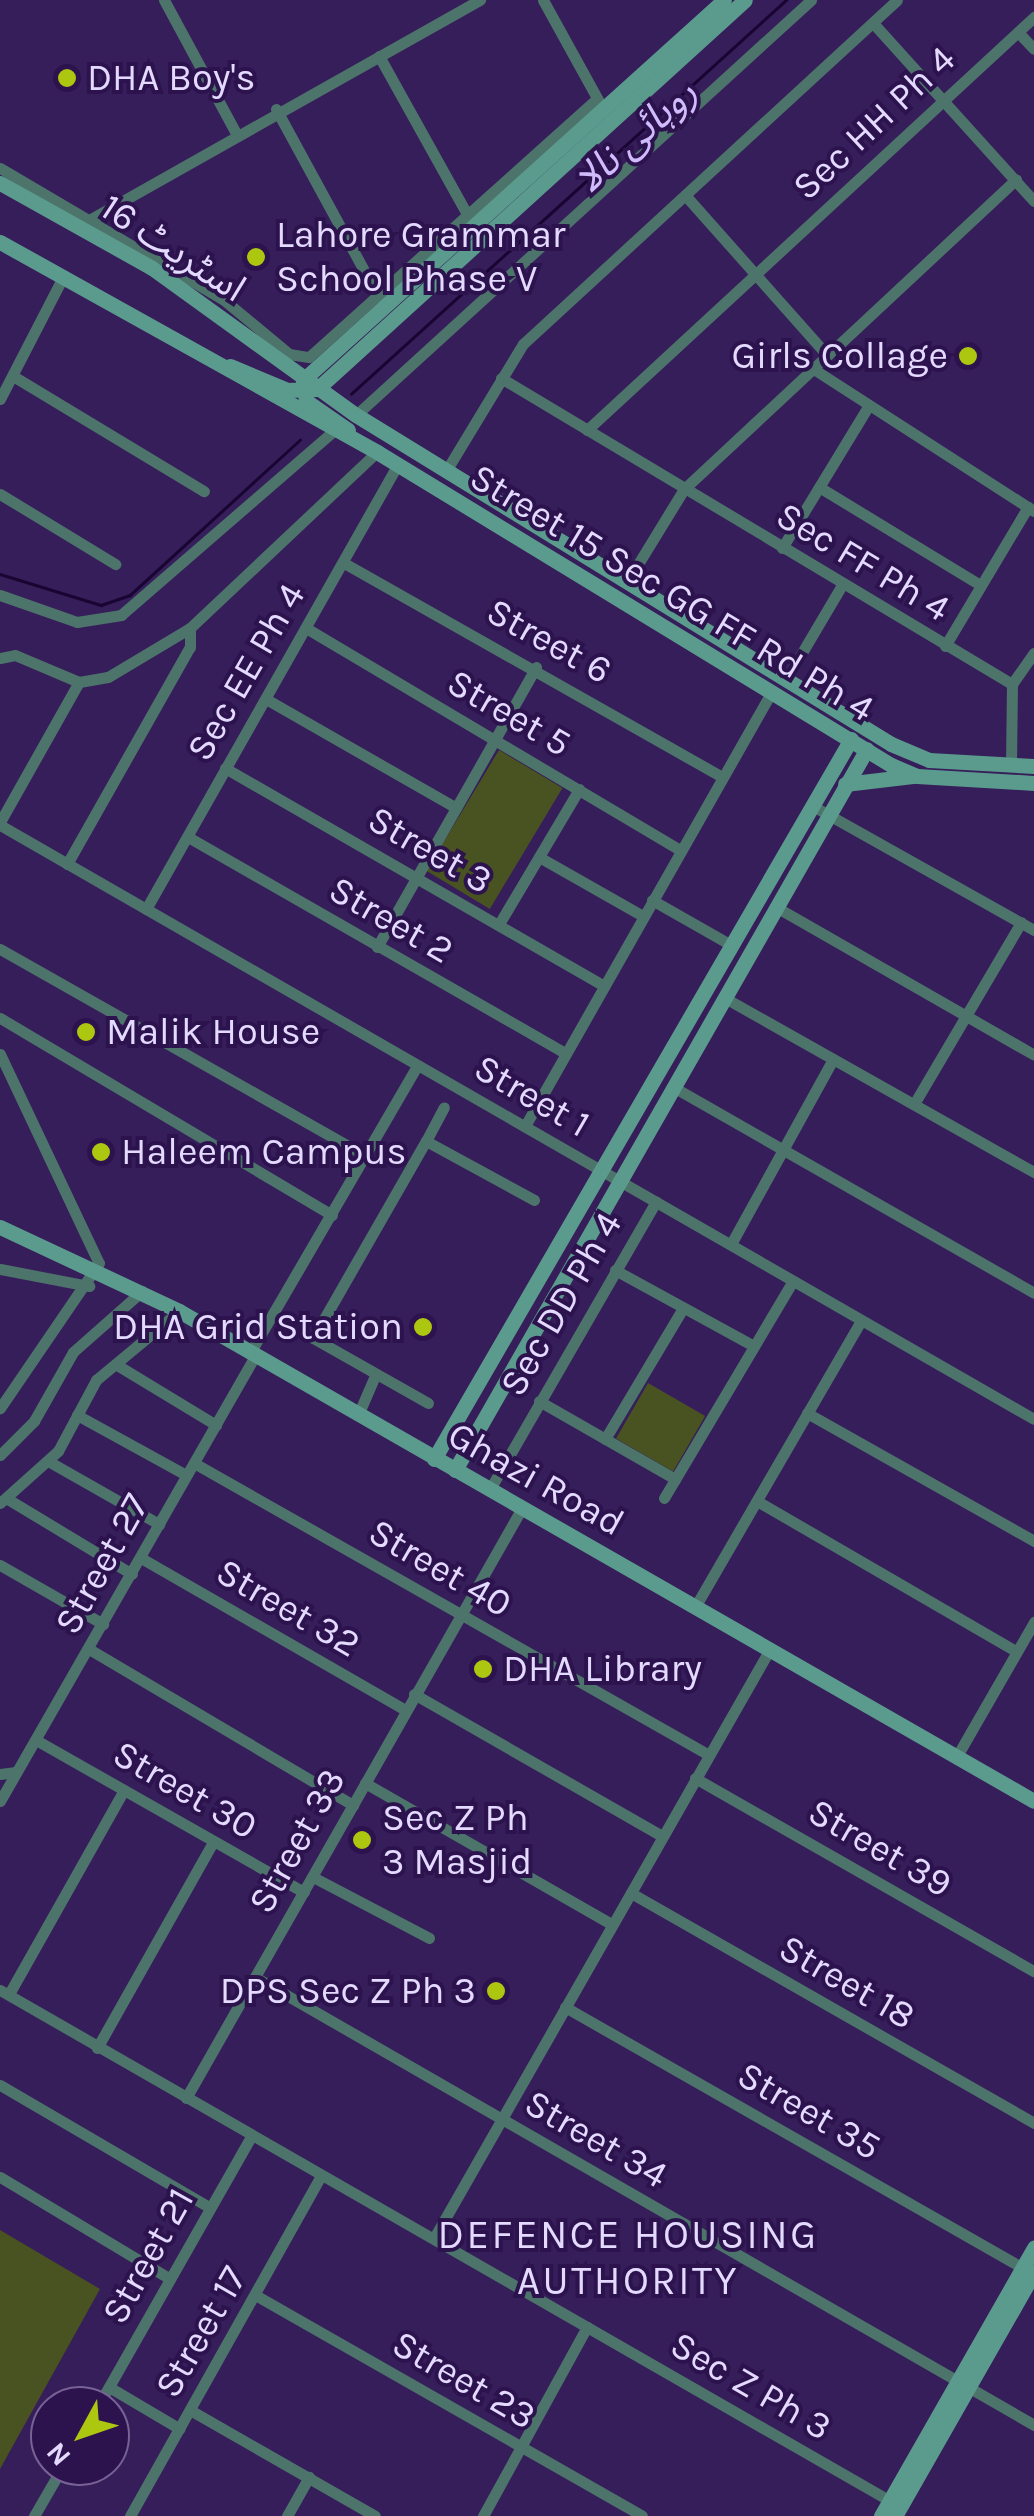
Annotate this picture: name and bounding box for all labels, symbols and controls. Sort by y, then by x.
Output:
street label: Sec HH Ph 4 [783,36,965,210]
place label: DHA Boy's [87,55,256,101]
marker: DHA Boy's [56,67,78,89]
water label: روہائی نالا [563,68,707,204]
street label: اسٹریٹ 16 [92,184,254,312]
place label: Lahore Grammar School Phase V [276,212,566,302]
marker: Lahore Grammar School Phase V [245,246,267,268]
place label: Girls Collage [732,333,948,379]
marker: Girls Collage [957,345,979,367]
street label: Street 15 Sec GG FF Rd Ph 4 [462,454,882,732]
street label: Sec FF Ph 4 [768,492,958,632]
street label: Sec EE Ph 4 [177,575,315,769]
street label: Street 6 [479,588,619,694]
street label: Street 5 [439,660,579,766]
street label: Street 3 [360,796,500,904]
street label: Street 2 [321,866,461,974]
place label: Malik House [106,1009,320,1055]
marker: Malik House [75,1021,97,1043]
street label: Street 1 [466,1045,598,1147]
place label: Haleem Campus [121,1129,407,1175]
marker: Haleem Campus [90,1141,112,1163]
street label: Sec DD Ph 4 [490,1204,632,1404]
place label: DHA Grid Station [113,1304,403,1350]
marker: DHA Grid Station [412,1316,434,1338]
street label: Ghazi Road [440,1412,632,1546]
street label: Street 27 [45,1486,159,1642]
street label: Street 40 [361,1509,519,1627]
street label: Street 32 [208,1549,368,1667]
place label: DHA Library [503,1646,702,1692]
marker: DHA Library [472,1658,494,1680]
street label: Street 30 [105,1731,265,1849]
street label: Street 33 [239,1761,355,1921]
street label: Street 39 [800,1789,960,1907]
place label: Sec Z Ph 3 Masjid [382,1795,532,1885]
marker: Sec Z Ph 3 Masjid [351,1829,373,1851]
street label: Street 18 [771,1925,923,2039]
place label: DPS Sec Z Ph 3 [220,1968,476,2014]
marker: DPS Sec Z Ph 3 [485,1980,507,2002]
street label: Street 35 [730,2052,888,2170]
street label: Street 34 [517,2080,675,2198]
street label: Street 21 [92,2180,204,2332]
district label: DEFENCE HOUSING AUTHORITY [438,2211,818,2305]
street label: Street 17 [145,2258,257,2406]
street label: Street 23 [384,2321,544,2439]
street label: Sec Z Ph 3 [663,2322,839,2450]
north arrow [30,2386,130,2486]
text: N [39,2436,77,2473]

